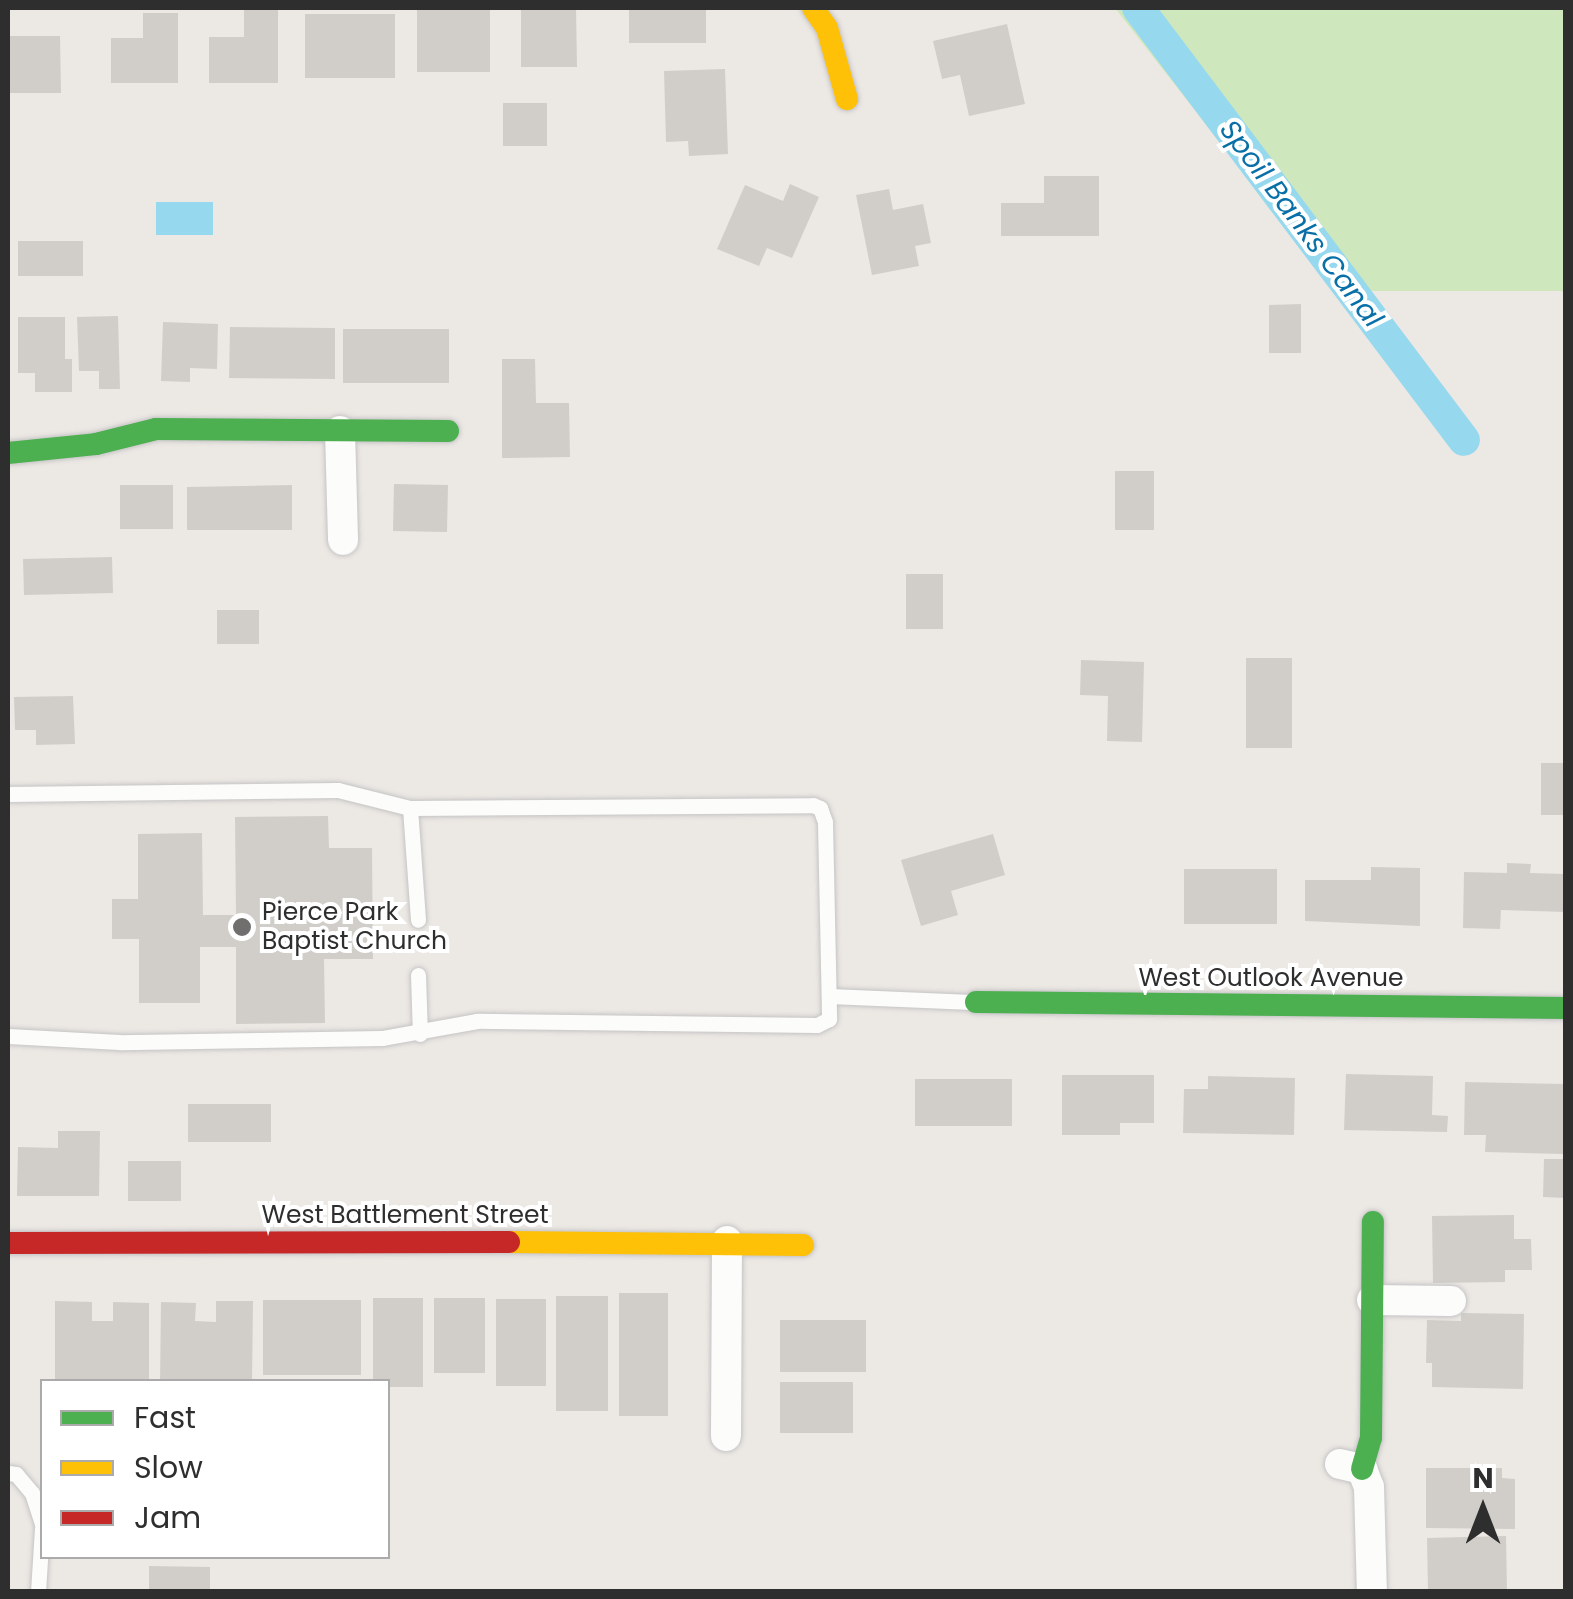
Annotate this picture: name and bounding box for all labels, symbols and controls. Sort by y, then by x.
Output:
water label: Spoil Banks Canal [1212,114,1390,334]
place label: Pierce Park Baptist Church [262,898,447,957]
marker: Pierce Park Baptist Church [231,916,253,938]
street label: West Outlook Avenue [1138,963,1404,993]
street label: West Battlement Street [261,1200,549,1230]
legend [40,1379,390,1559]
text: Fast [134,1396,196,1439]
text: Slow [134,1446,203,1489]
north arrow [1433,1459,1533,1559]
text: N [1472,1459,1494,1498]
text: Jam [134,1496,201,1539]

